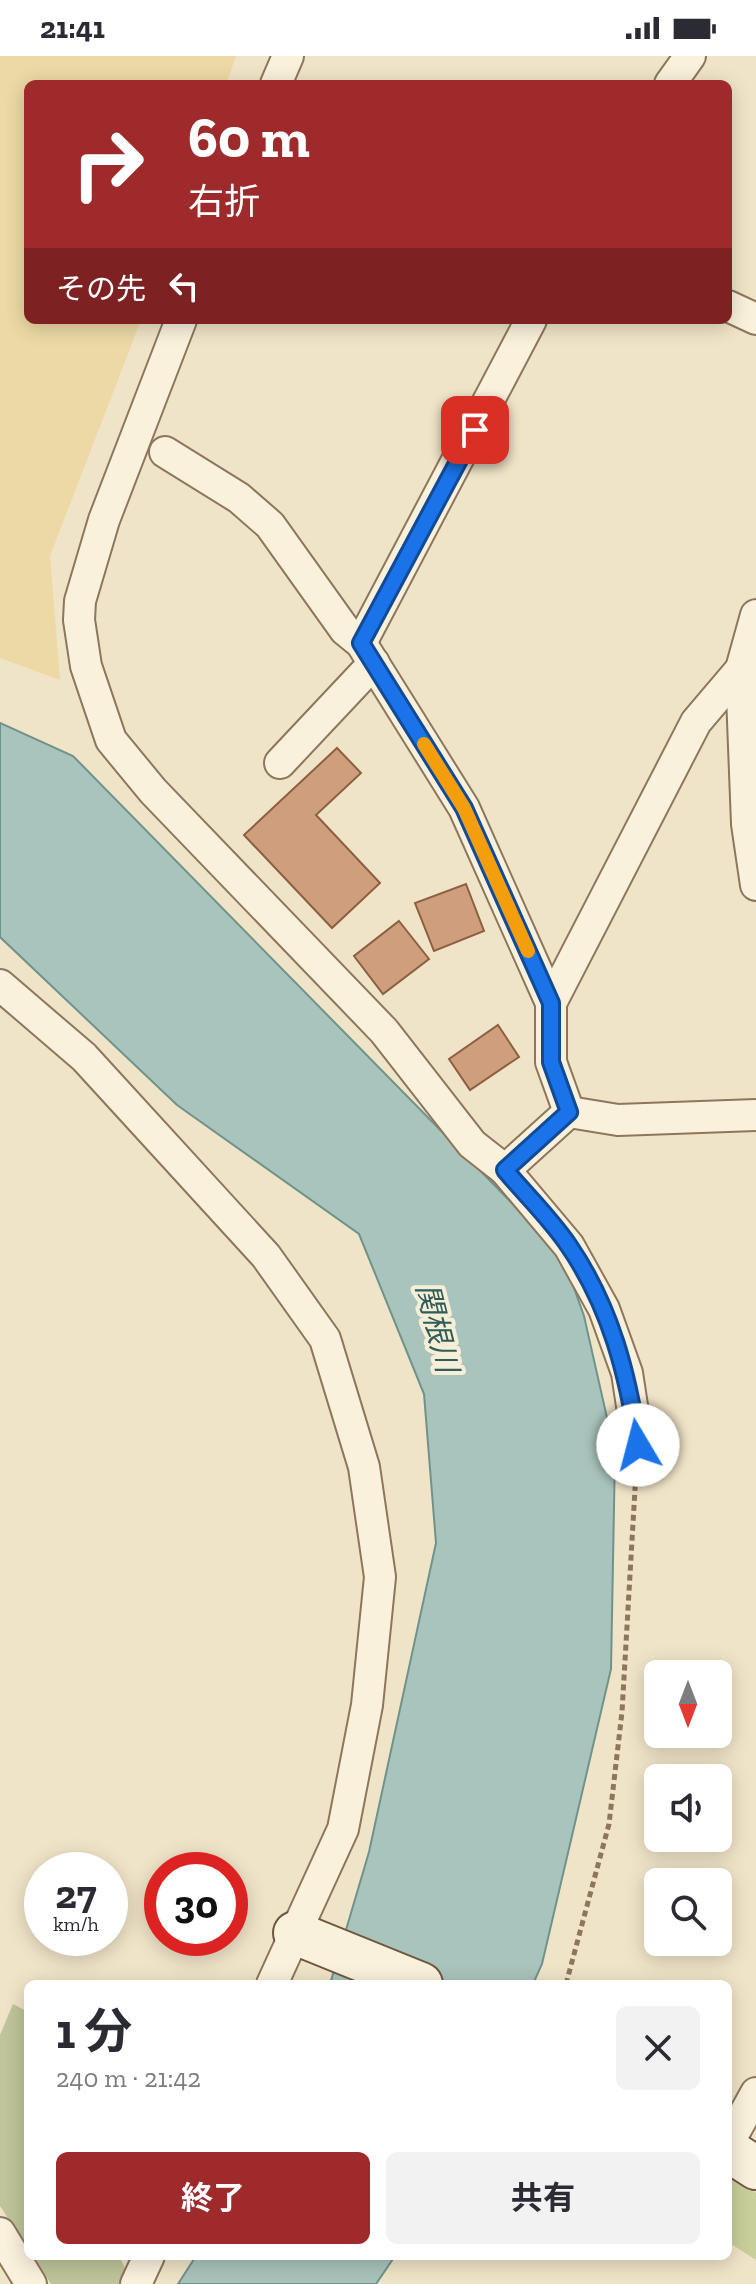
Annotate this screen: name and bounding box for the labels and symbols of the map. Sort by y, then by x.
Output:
pin [441,396,509,464]
water label: 関根川 [409,1280,466,1379]
position arrow [596,1403,680,1487]
north arrow [644,1660,732,1748]
speed limit sign: 30 [144,1852,248,1956]

